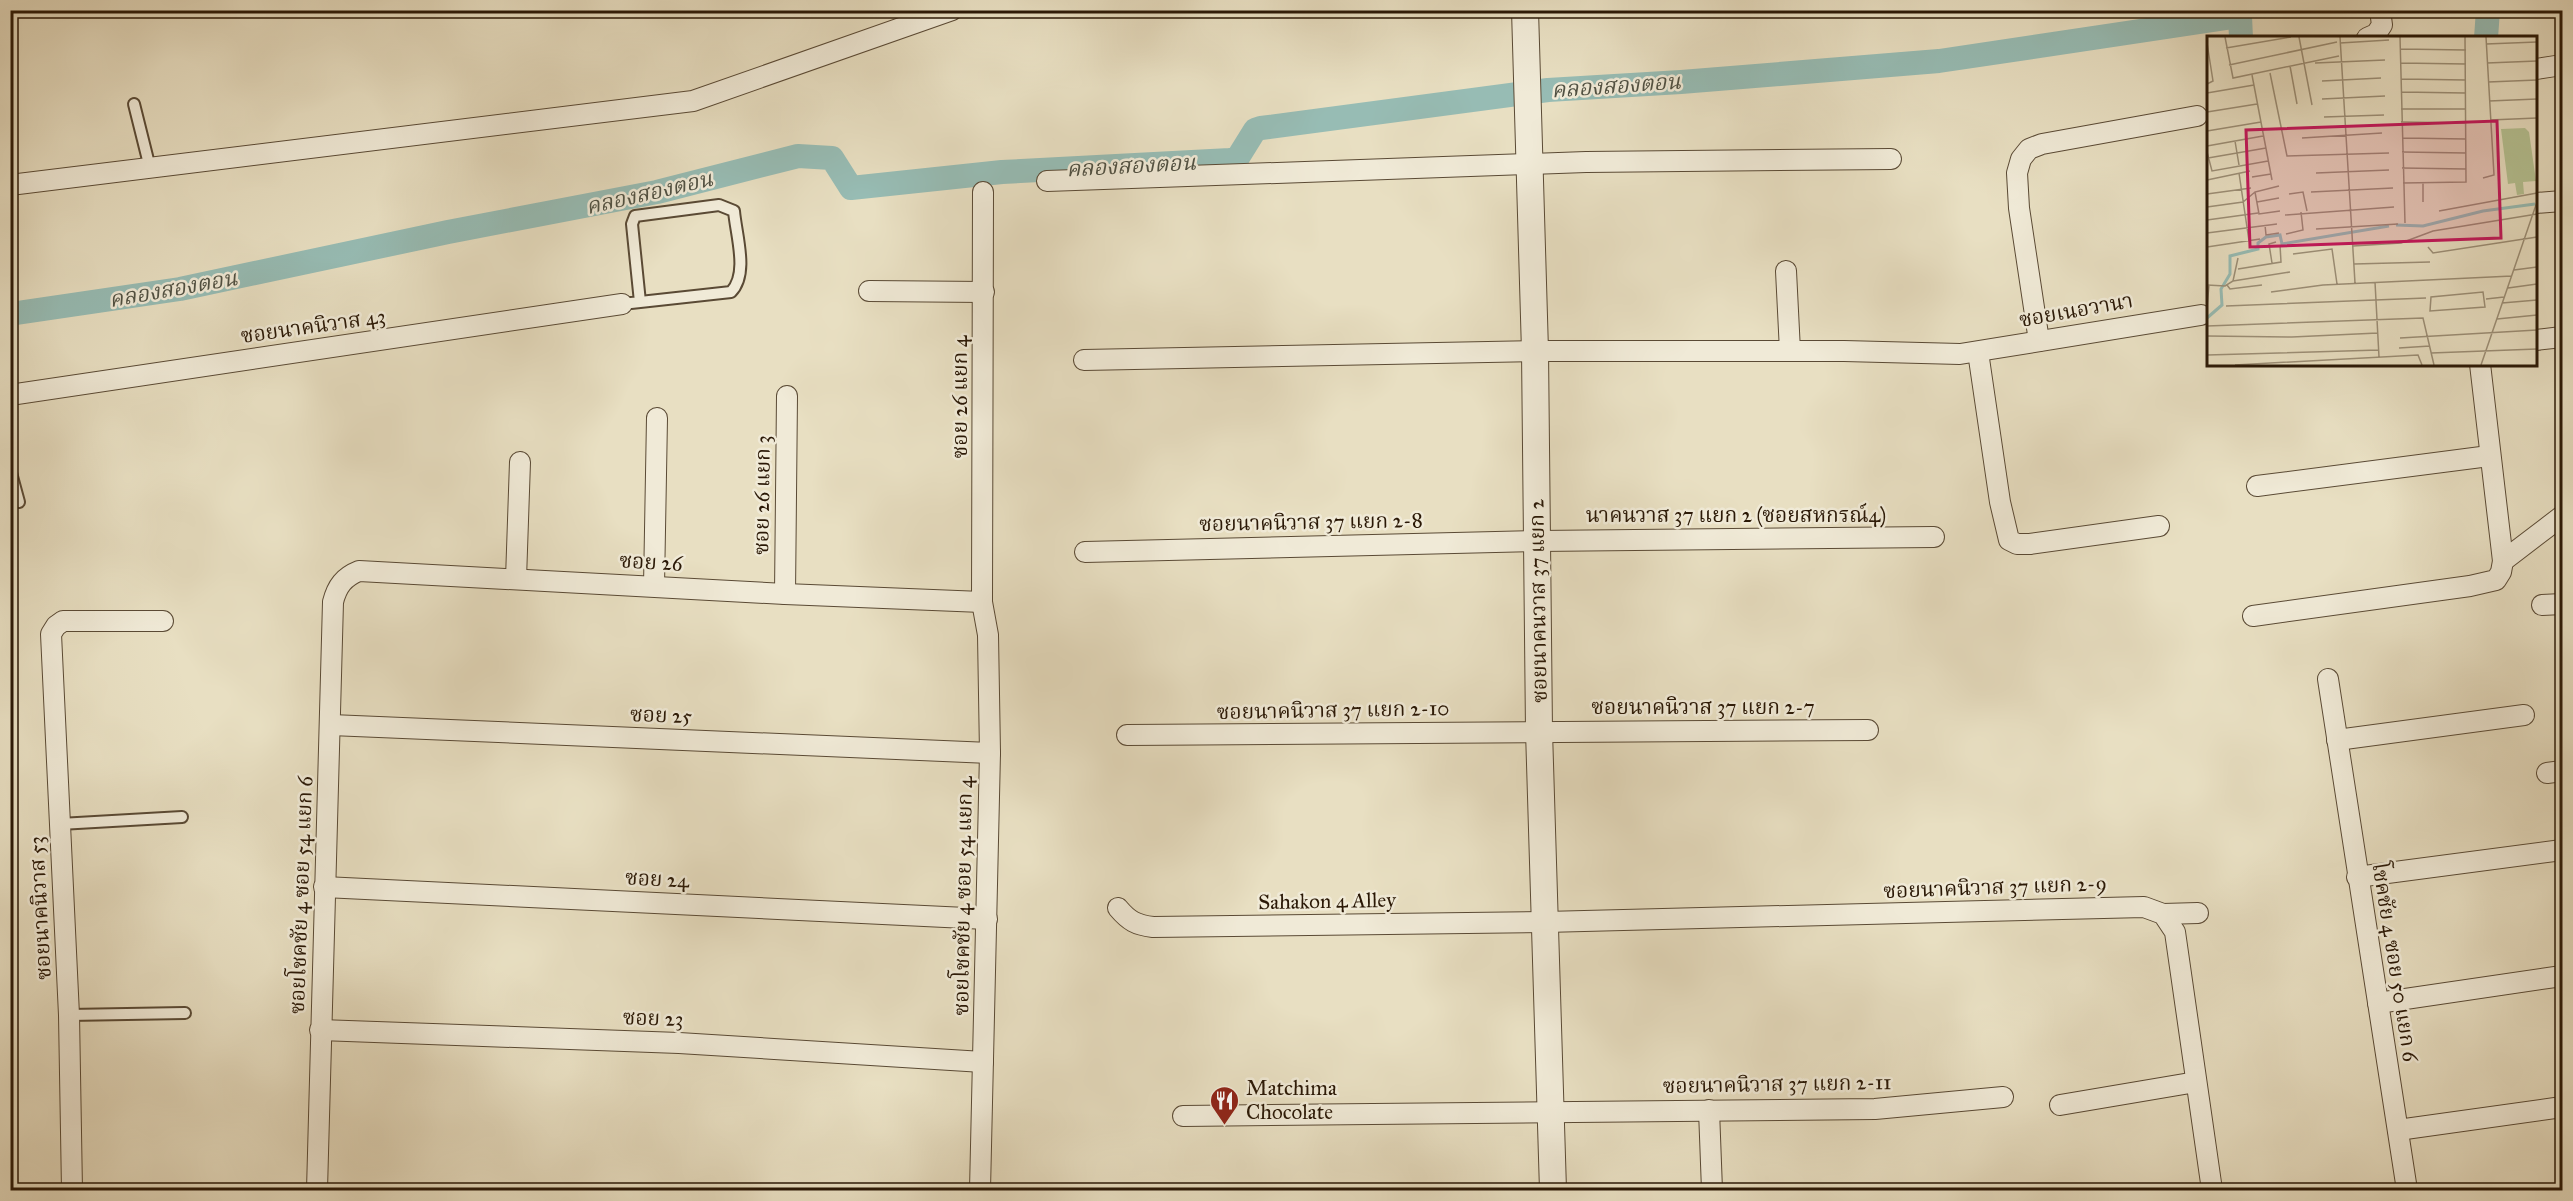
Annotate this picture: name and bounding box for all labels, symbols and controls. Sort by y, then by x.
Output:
inset map [2207,36,2537,366]
water label: คลองสองตอน [1550,67,1682,103]
water label: คลองสองตอน [1066,149,1197,182]
water label: คลองสองตอน [583,165,716,220]
water label: คลองสองตอน [107,264,240,313]
street label: ซอยเนอวานา [2017,287,2135,333]
street label: ซอยนาคนิวาส 43 [239,303,387,349]
street label: ซอย 26 แยก 4 [947,334,973,458]
street label: ซอย 26 แยก 3 [748,435,776,555]
street label: ซอยนาคนวาส 37 แยก 2 [1523,498,1553,703]
street label: นาคนวาส 37 แยก 2 (ซอยสหกรณ์4) [1586,502,1886,528]
street label: ซอยนาคนิวาส 37 แยก 2-8 [1199,507,1423,537]
street label: ซอย 26 [619,547,684,577]
street label: ซอยนาคนิวาส 37 แยก 2-7 [1591,694,1815,720]
street label: ซอยนาคนิวาส 37 แยก 2-10 [1216,695,1450,725]
street label: ซอย 25 [630,701,693,729]
street label: ซอยโชคชัย 4 ซอย 54 แยก 6 [282,774,318,1014]
street label: ซอยโชคชัย 4 ซอย 54 แยก 4 [946,775,978,1016]
street label: ซอยนาคนิวาส 53 [23,835,57,981]
street label: โชคชัย 4 ซอย 50 แยก 6 [2366,859,2426,1065]
street label: ซอย 24 [624,864,691,894]
street label: ซอยนาคนิวาส 37 แยก 2-9 [1883,870,2107,904]
street label: Sahakon 4 Alley [1258,887,1397,915]
street label: ซอย 23 [622,1004,684,1032]
street label: ซอยนาคนิวาส 37 แยก 2-11 [1662,1069,1892,1099]
place label: Matchima Chocolate [1246,1075,1337,1125]
restaurant icon: Matchima Chocolate [1209,1084,1241,1126]

